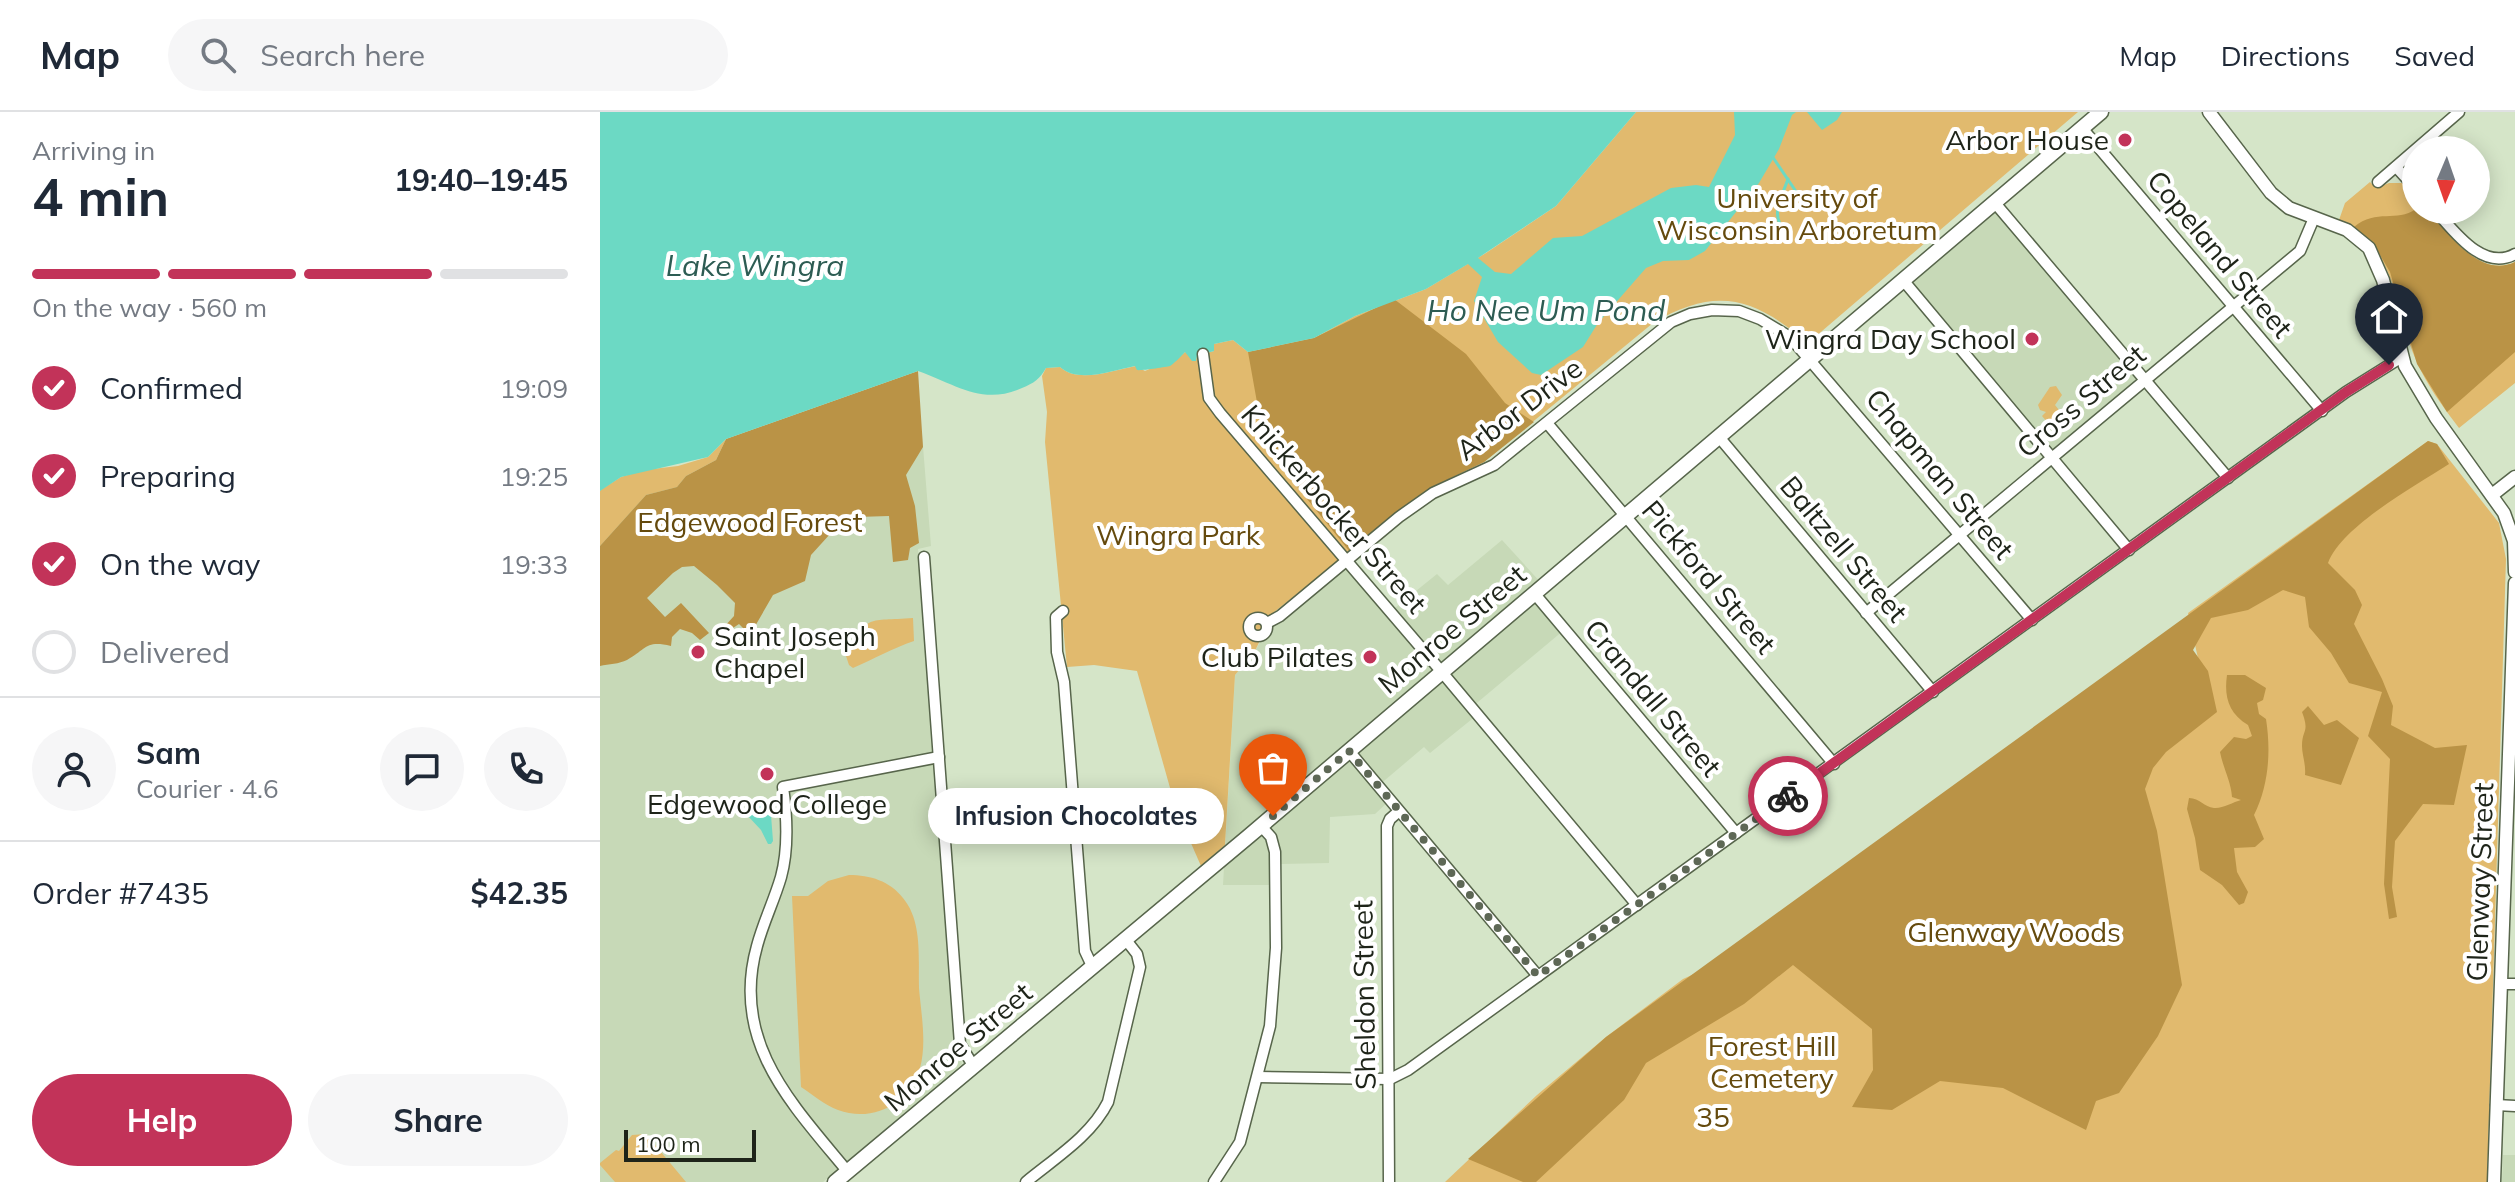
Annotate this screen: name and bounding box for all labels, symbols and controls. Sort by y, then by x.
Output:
search box [168,19,728,91]
text: Map [40,31,120,79]
icon: search [196,33,240,77]
text: Search here [260,36,425,74]
text: Map [2119,38,2177,73]
text: Directions [2221,38,2350,73]
text: Saved [2394,38,2475,73]
place label: Arbor House [1945,122,2109,157]
marker: Arbor House [2116,131,2134,149]
text: Arriving in [32,134,155,167]
north arrow [2402,136,2490,224]
map controls [2402,136,2490,224]
text: 19:40–19:45 [394,161,568,199]
street label: Copeland Street [2140,163,2301,345]
text: 4 min [32,164,169,229]
park label: University of Wisconsin Arboretum [1656,180,1938,247]
water label: Lake Wingra [666,246,844,284]
pin [2355,283,2423,365]
text: On the way · 560 m [32,291,267,324]
water label: Ho Nee Um Pond [1427,291,1665,329]
icon: home [2367,295,2411,339]
place label: Wingra Day School [1765,321,2016,356]
marker: Wingra Day School [2023,330,2041,348]
street label: Cross Street [2009,336,2152,465]
street label: Arbor Drive [1449,350,1589,467]
icon: check [32,366,76,410]
text: Confirmed [100,369,243,407]
text: 19:09 [500,372,568,405]
street label: Chapman Street [1859,381,2022,566]
street label: Knickerbocker Street [1234,397,1435,620]
icon: check [32,454,76,498]
text: Preparing [100,457,236,495]
text: 19:25 [500,460,568,493]
street label: Baltzell Street [1773,469,1916,629]
street label: Pickford Street [1635,493,1784,661]
park label: Edgewood Forest [637,504,863,539]
park label: Wingra Park [1096,517,1261,552]
icon: check [32,542,76,586]
text: On the way [100,545,260,583]
text: 19:33 [500,548,568,581]
street label: Monroe Street [1371,556,1533,701]
street label: Crandall Street [1578,612,1729,783]
place label: Saint Joseph Chapel [714,618,876,685]
text: Delivered [100,633,230,671]
place label: Club Pilates [1201,639,1354,674]
marker: Saint Joseph Chapel [689,643,707,661]
marker: Club Pilates [1361,648,1379,666]
button: person [32,727,116,811]
button: chat [380,727,464,811]
button: phone [484,727,568,811]
text: Sam [136,734,201,772]
pin [1239,734,1307,816]
icon: bag [1251,746,1295,790]
courier [1748,756,1828,836]
marker: Edgewood College [758,765,776,783]
text: Courier · 4.6 [136,772,279,805]
icon: bike [1766,774,1810,818]
street label: Glenway Street [2459,782,2500,982]
place label: Edgewood College [647,786,887,821]
callout: Infusion Chocolates [929,788,1225,844]
text: Infusion Chocolates [954,799,1198,832]
text: Order #7435 [32,874,209,912]
text: $42.35 [471,874,568,912]
street label: Sheldon Street [1344,900,1383,1090]
park label: Glenway Woods [1907,914,2121,949]
street label: Monroe Street [877,974,1039,1119]
park label: Forest Hill Cemetery [1708,1028,1836,1095]
button: Help [32,1074,292,1166]
button: Share [308,1074,568,1166]
park label: 35 [1696,1099,1730,1134]
scale bar [624,1126,756,1162]
text: 100 m [636,1130,701,1158]

